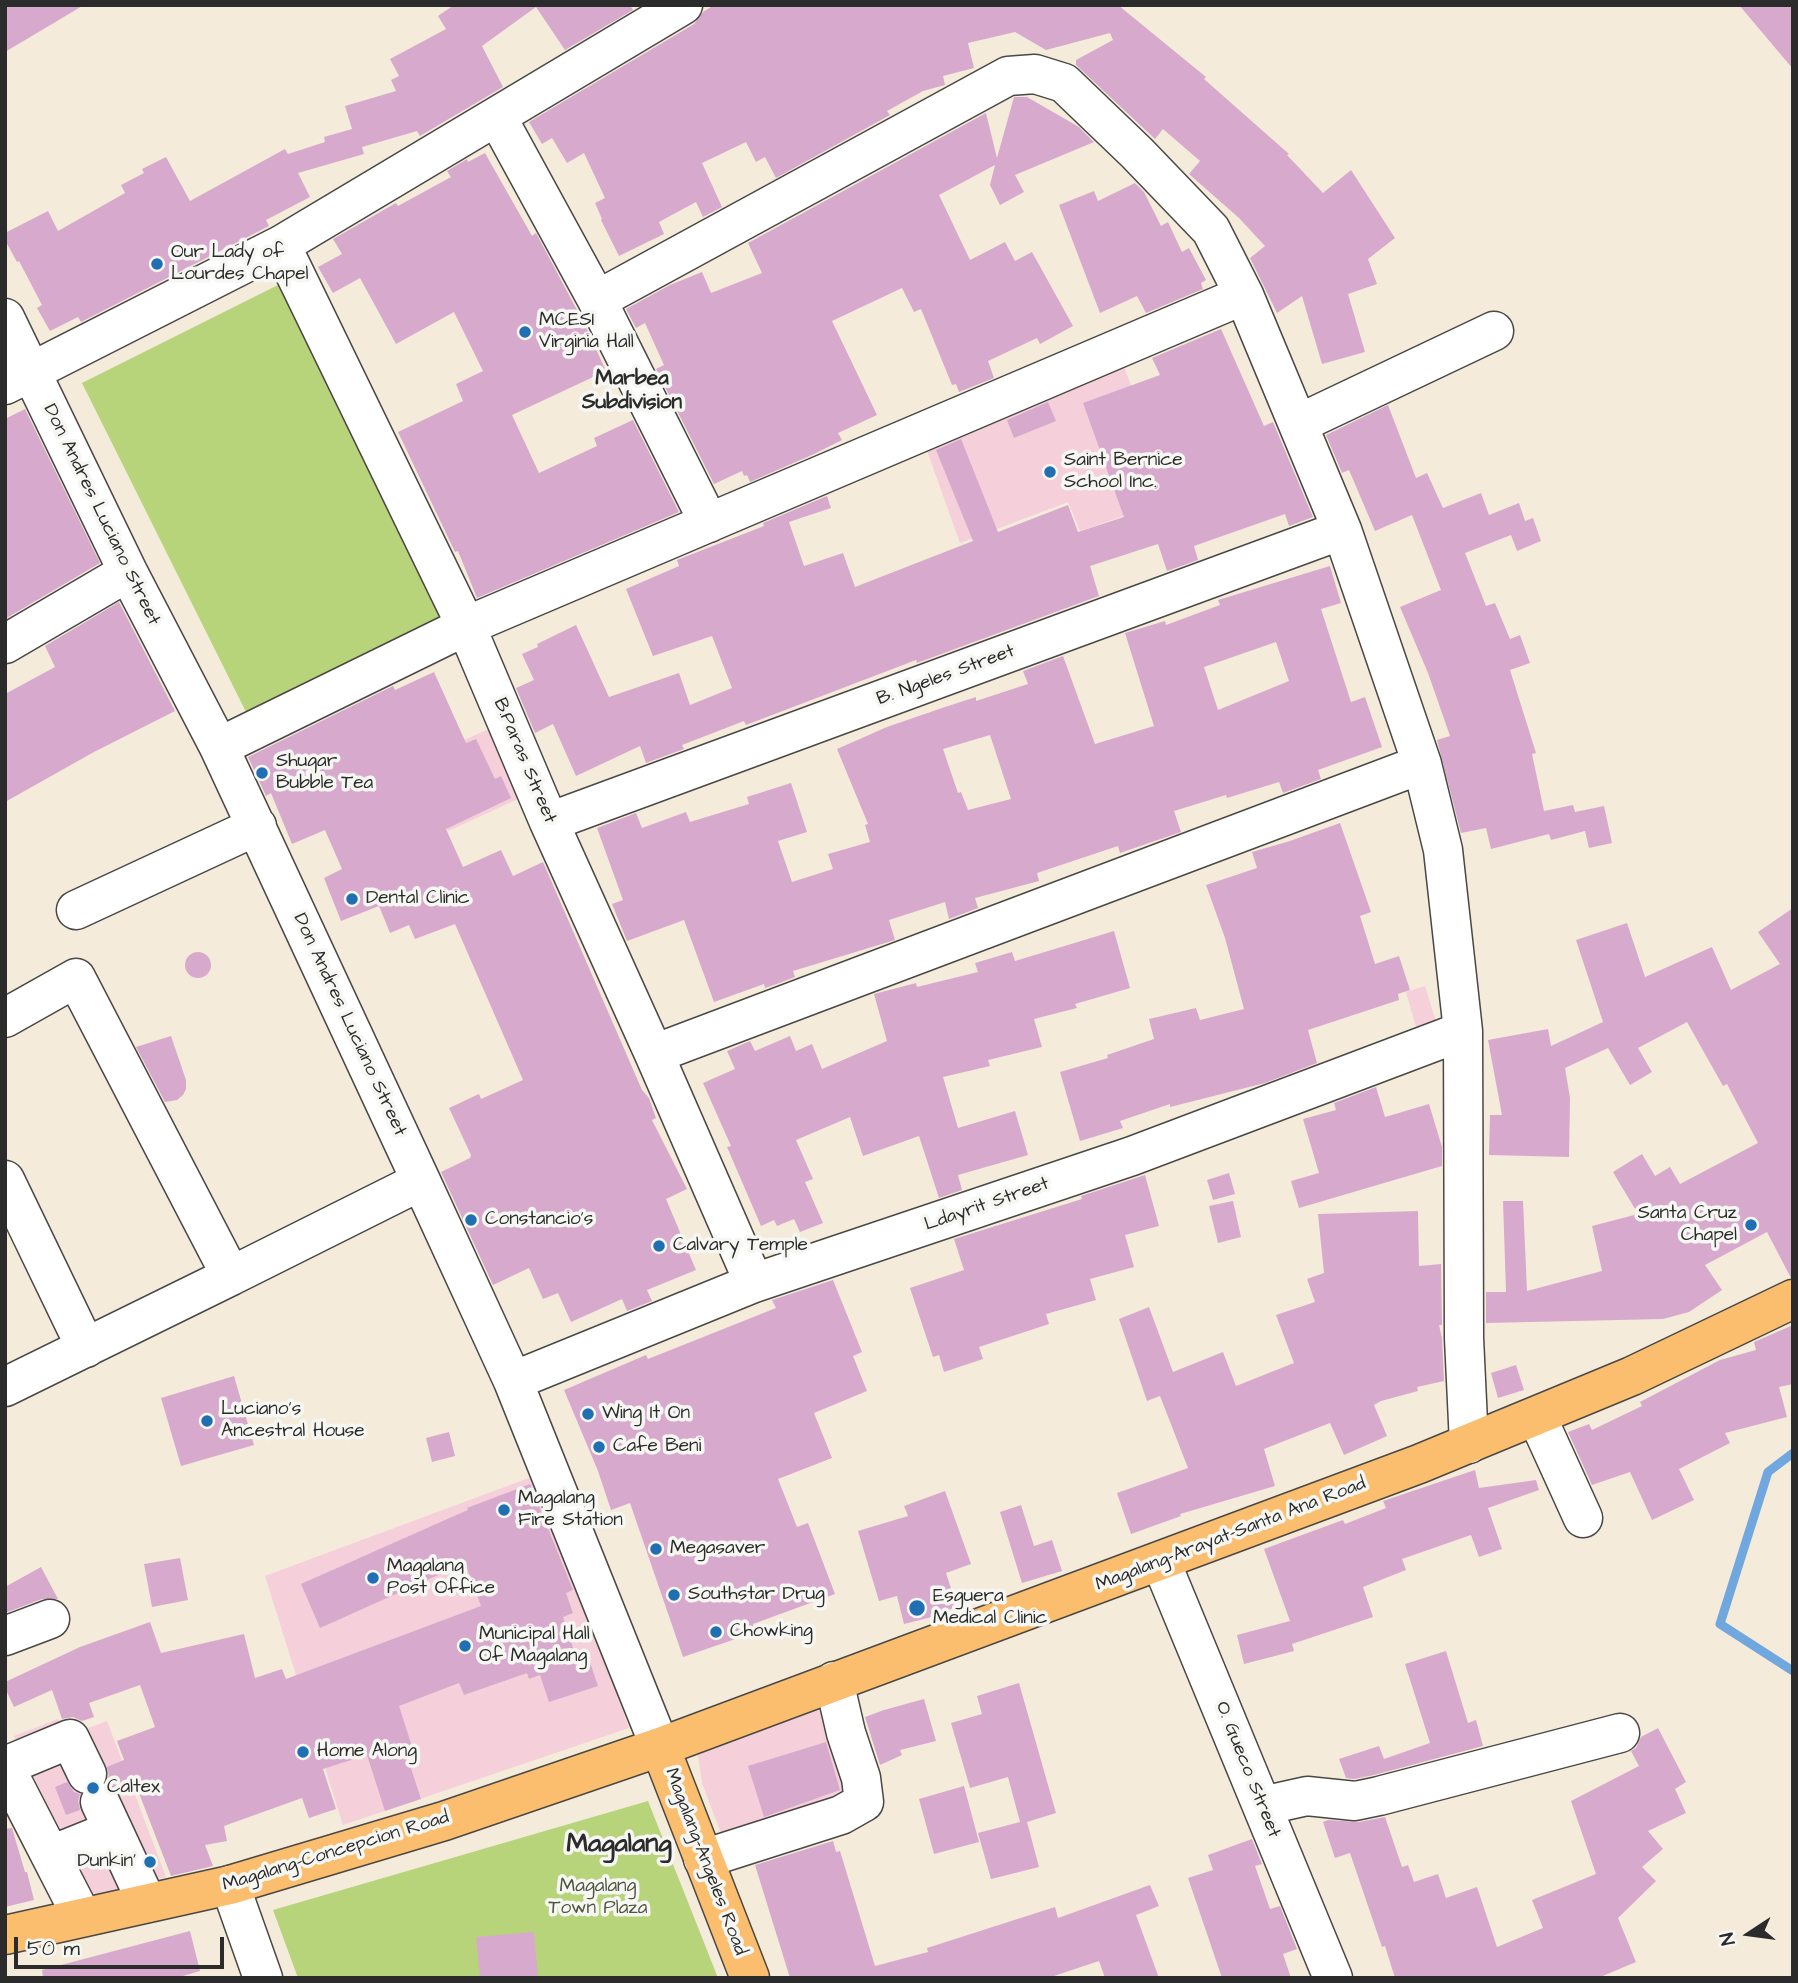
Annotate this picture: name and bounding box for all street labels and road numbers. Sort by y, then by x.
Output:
street label: Don Andres Luciano Street [37,401,165,629]
street label: B. Ngeles Street [874,641,1018,711]
street label: B.Paras Street [487,695,561,827]
street label: Don Andres Luciano Street [287,910,411,1140]
street label: Ldayrit Street [922,1173,1052,1237]
street label: Magalang-Arayat-Santa Ana Road [1093,1473,1369,1597]
street label: O. Gueco Street [1209,1698,1285,1842]
street label: Magalang-Angeles Road [659,1765,751,1959]
street label: Magalang-Concepcion Road [220,1807,452,1897]

